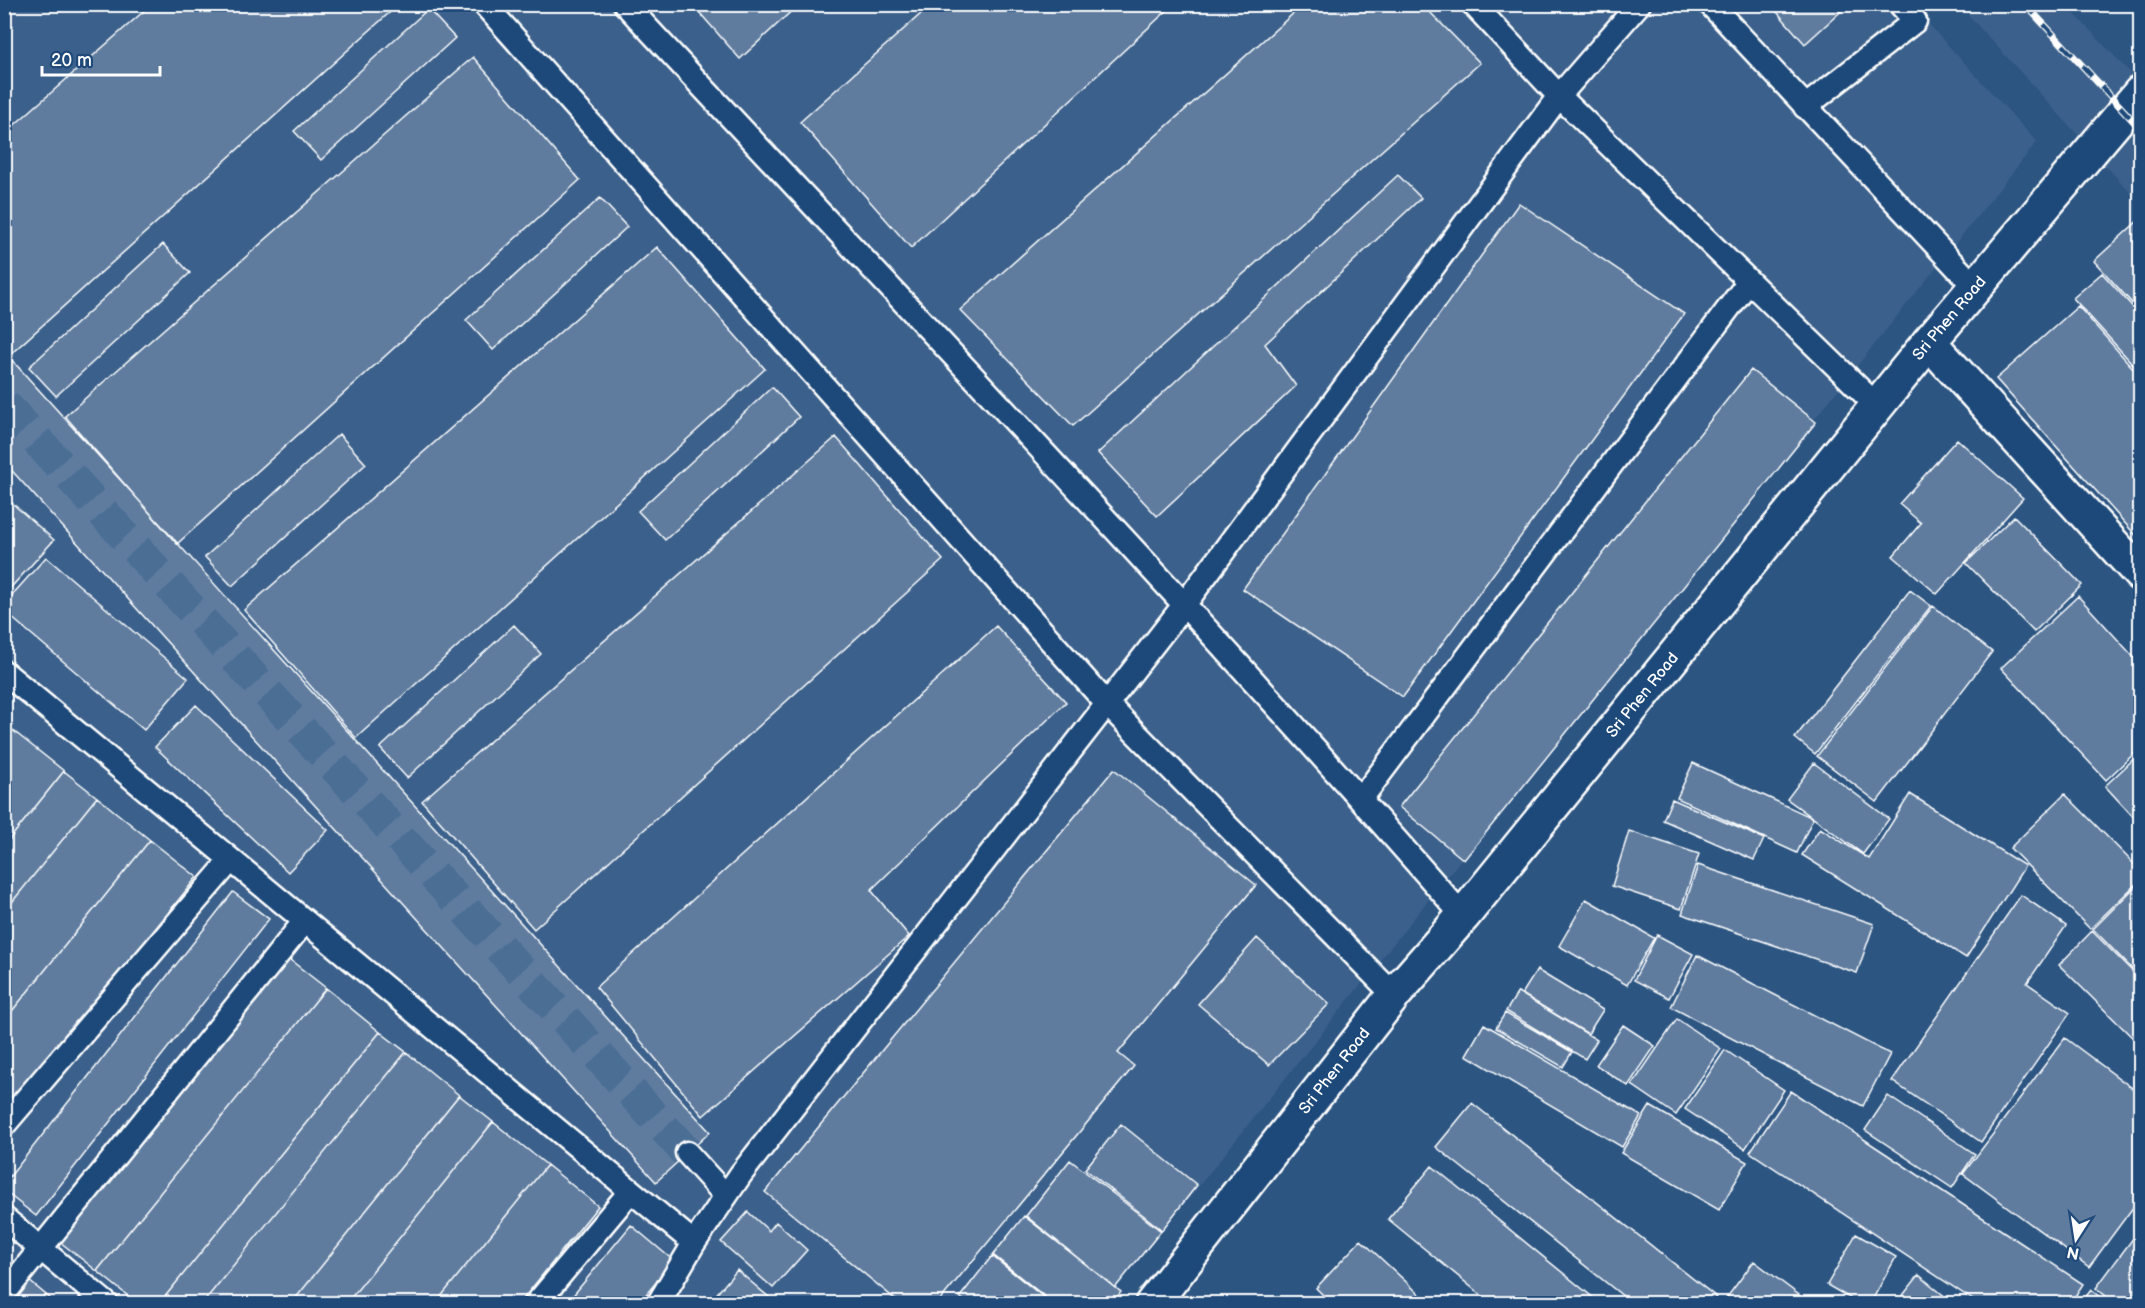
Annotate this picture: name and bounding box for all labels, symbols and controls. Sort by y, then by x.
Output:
scale bar [42,39,160,77]
text: 20 m [51,50,92,71]
street label: Sri Phen Road [1909,272,1990,364]
street label: Sri Phen Road [1602,649,1683,741]
street label: Sri Phen Road [1295,1024,1374,1118]
north arrow [2046,1209,2106,1269]
text: N [2065,1242,2081,1263]

